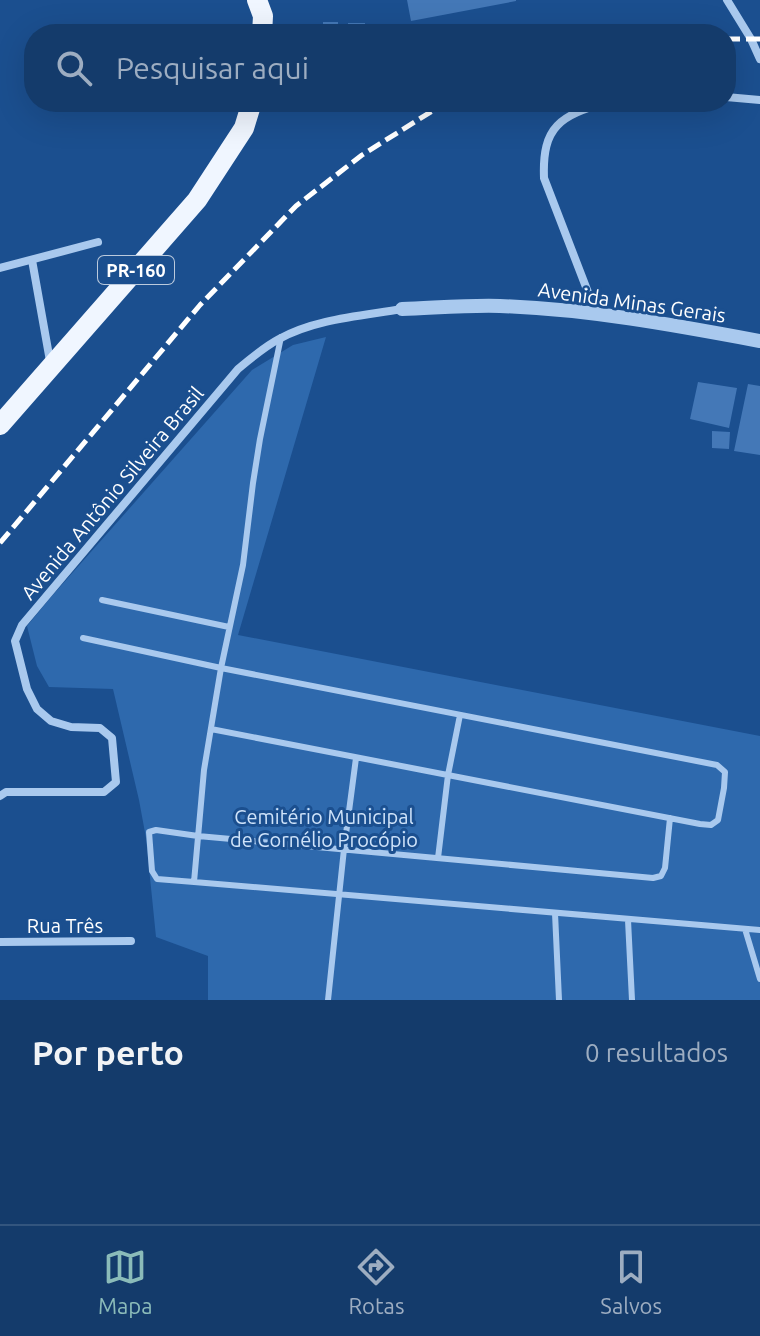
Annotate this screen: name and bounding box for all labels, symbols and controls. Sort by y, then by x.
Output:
search box [24,24,736,112]
icon: search [52,46,96,90]
text: Pesquisar aqui [116,51,309,85]
road number: PR-160 [98,256,174,284]
street label: Avenida Minas Gerais [537,277,727,327]
street label: Avenida Antônio Silveira Brasil [16,382,208,604]
park label: Cemitério Municipal de Cornélio Procópio [230,805,418,851]
street label: Rua Três [27,914,103,937]
text: Por perto [32,1033,184,1071]
text: 0 resultados [585,1038,728,1067]
tab: Mapa [98,1245,153,1318]
tab: Rotas [348,1245,404,1318]
tab: Salvos [600,1245,662,1318]

